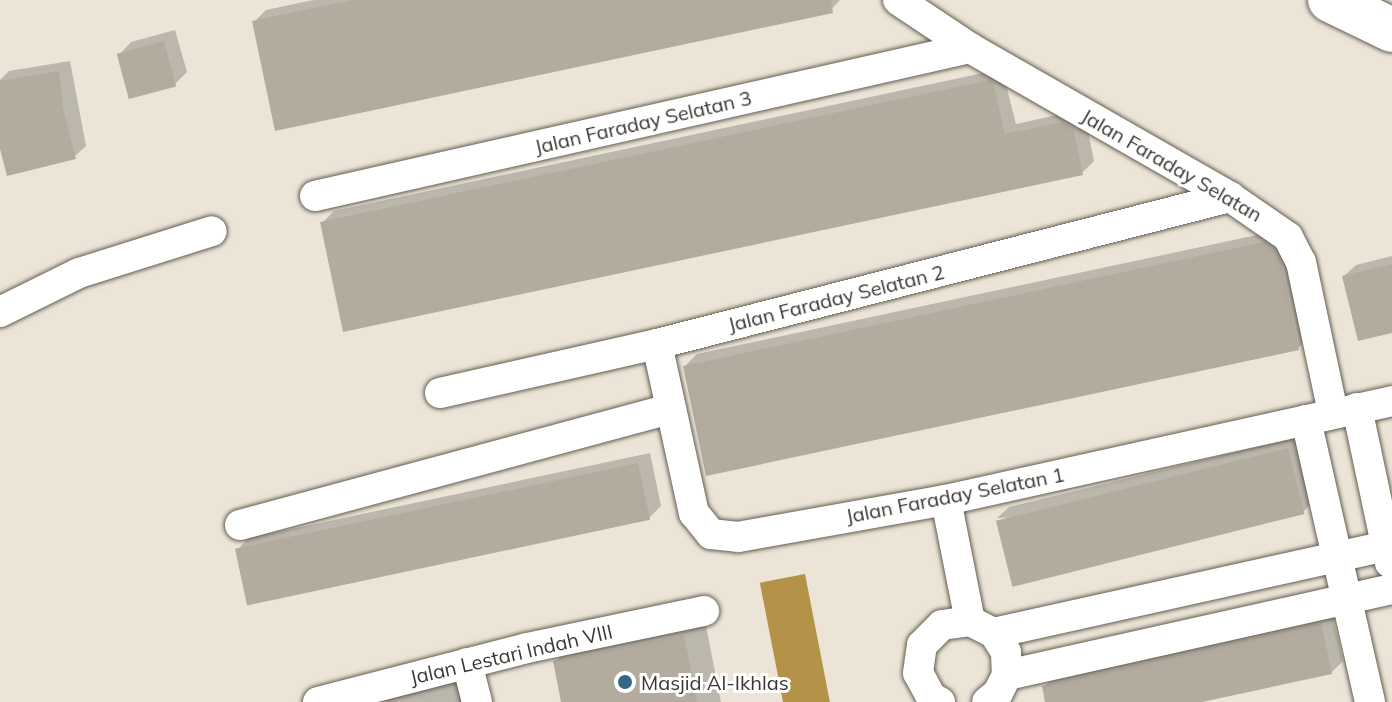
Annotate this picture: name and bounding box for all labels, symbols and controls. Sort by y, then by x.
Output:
street label: Jalan Faraday Selatan 3 [532,85,754,159]
street label: Jalan Faraday Selatan [1077,103,1267,227]
street label: Jalan Faraday Selatan 2 [725,259,947,337]
street label: Jalan Faraday Selatan 1 [844,462,1066,528]
street label: Jalan Lestari Indah VIII [407,619,615,689]
place label: Masjid Al-Ikhlas [641,670,789,694]
marker: Masjid Al-Ikhlas [616,673,634,691]

